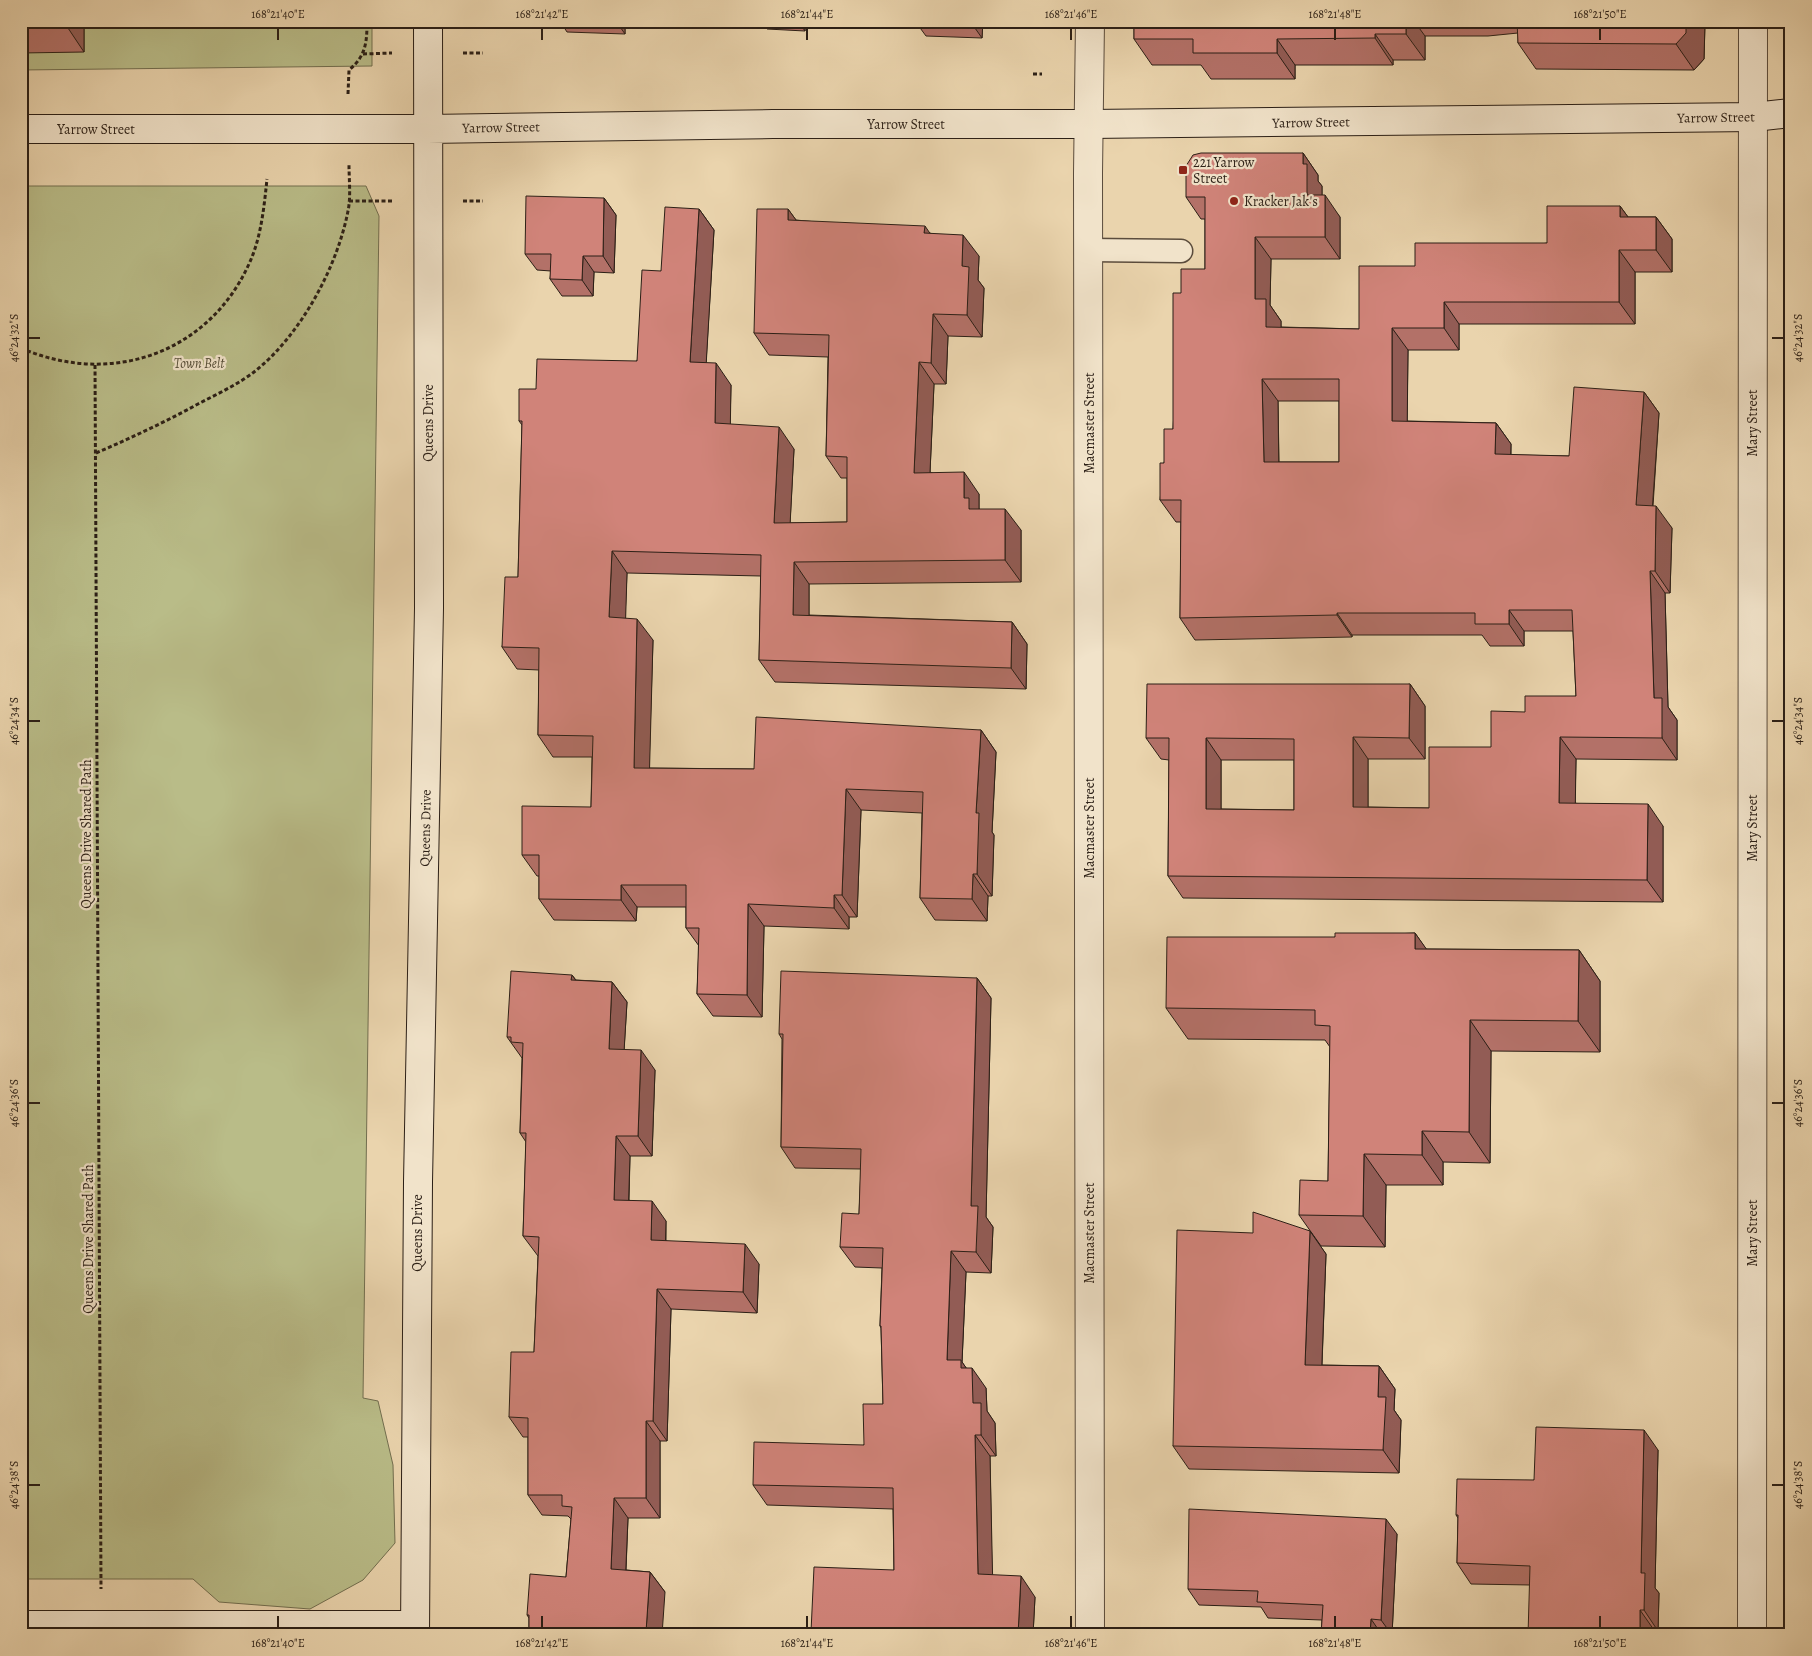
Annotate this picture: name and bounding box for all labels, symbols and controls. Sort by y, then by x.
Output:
text: 168°21'40"E [251,6,305,22]
text: 168°21'42"E [516,6,568,22]
text: 168°21'44"E [781,6,833,22]
text: 168°21'46"E [1045,6,1097,22]
text: 168°21'48"E [1309,6,1361,22]
text: 168°21'50"E [1573,6,1627,22]
street label: Yarrow Street [1676,107,1755,128]
street label: Yarrow Street [1271,112,1350,133]
street label: Yarrow Street [866,115,945,134]
street label: Yarrow Street [461,117,540,138]
street label: Yarrow Street [56,120,135,139]
place label: 221 Yarrow Street [1193,153,1254,188]
marker: 221 Yarrow Street [1177,164,1189,176]
place label: Kracker Jak's [1244,192,1318,211]
marker: Kracker Jak's [1228,195,1240,207]
text: 46°24'32"S [6,314,22,362]
text: 46°24'32"S [1790,314,1806,362]
park label: Town Belt [174,354,225,373]
street label: Macmaster Street [1080,372,1099,474]
street label: Queens Drive [419,384,438,462]
street label: Mary Street [1743,389,1762,457]
text: 46°24'34"S [6,697,22,745]
text: 46°24'34"S [1790,697,1806,745]
street label: Queens Drive Shared Path [77,759,96,909]
street label: Macmaster Street [1080,777,1099,879]
street label: Queens Drive [415,789,436,867]
street label: Mary Street [1743,794,1762,862]
text: 46°24'36"S [6,1079,22,1127]
text: 46°24'36"S [1790,1079,1806,1127]
street label: Queens Drive Shared Path [79,1164,98,1314]
street label: Macmaster Street [1080,1182,1099,1284]
street label: Queens Drive [408,1194,427,1272]
street label: Mary Street [1743,1199,1762,1267]
text: 46°24'38"S [6,1461,22,1509]
text: 46°24'38"S [1790,1461,1806,1509]
text: 168°21'40"E [251,1635,305,1651]
text: 168°21'42"E [516,1635,568,1651]
text: 168°21'44"E [781,1635,833,1651]
text: 168°21'46"E [1045,1635,1097,1651]
text: 168°21'48"E [1309,1635,1361,1651]
text: 168°21'50"E [1573,1635,1627,1651]

